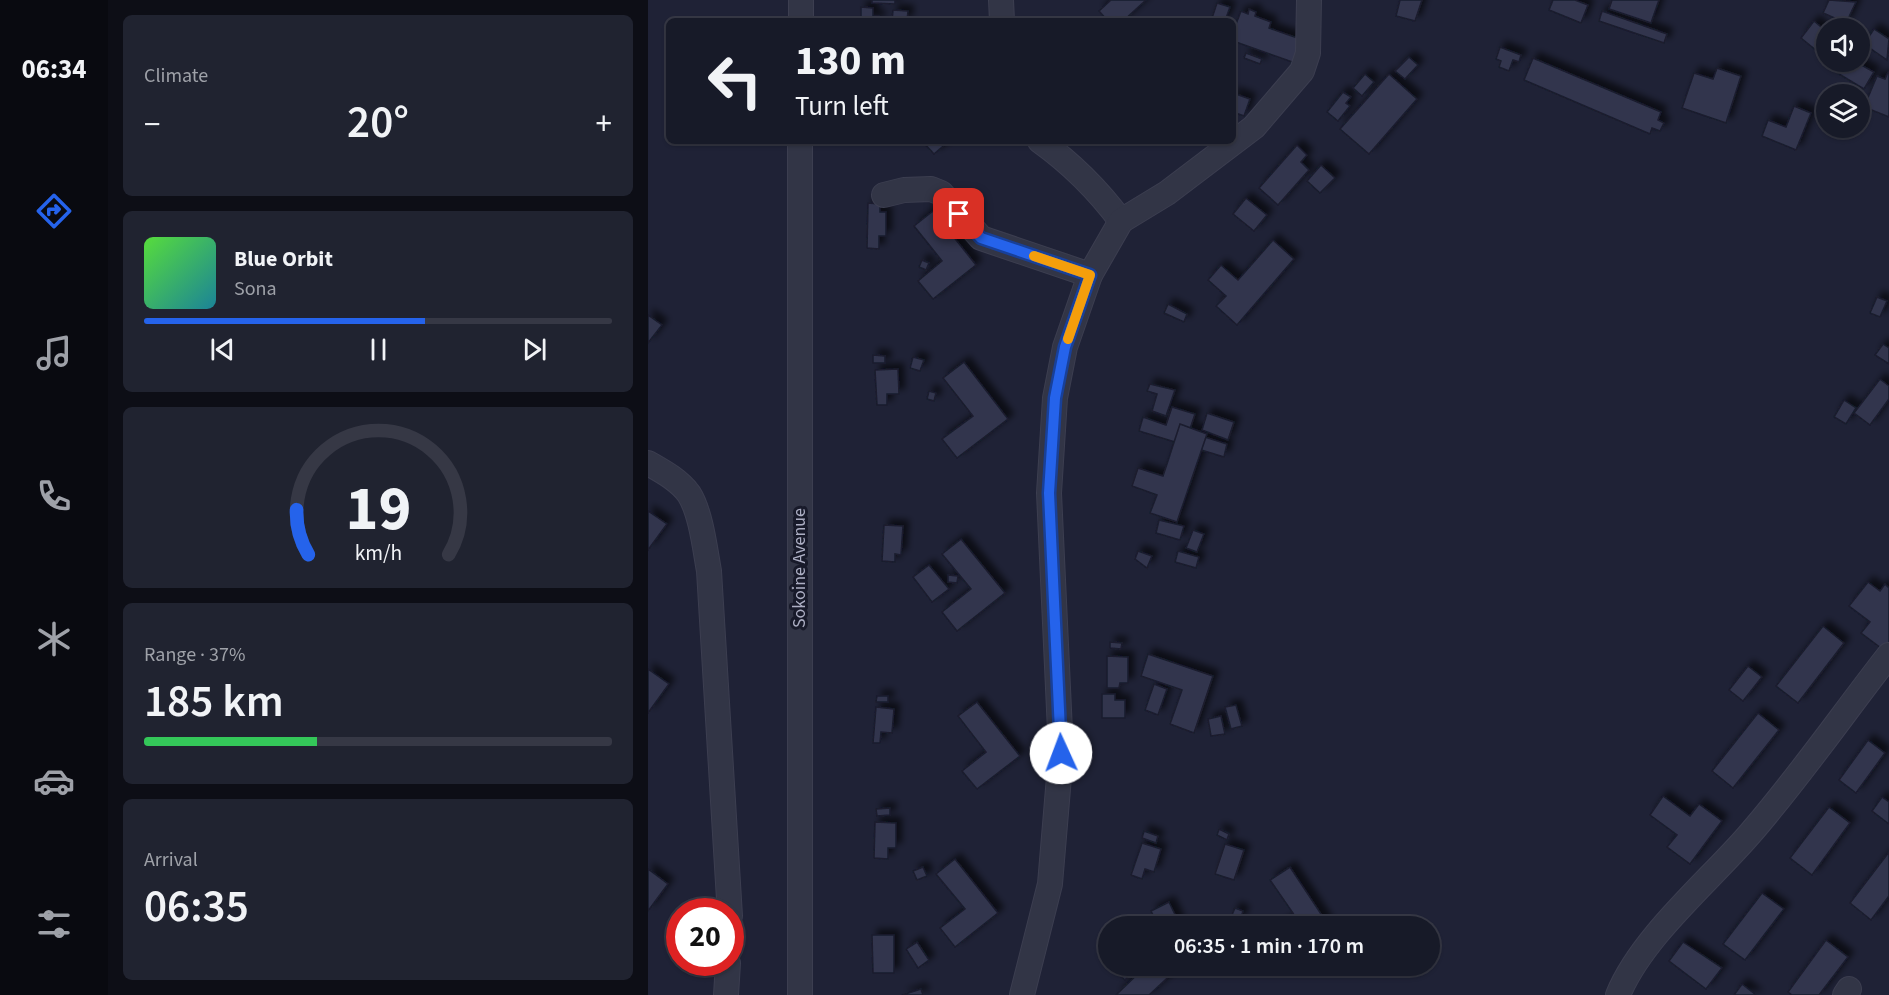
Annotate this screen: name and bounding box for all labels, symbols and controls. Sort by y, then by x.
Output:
map controls [1816,18,1870,138]
button: sound [1816,18,1870,72]
text: 130 m [795,31,906,91]
icon: left [696,42,774,120]
text: 06:34 [21,50,87,89]
text: Climate [144,62,208,90]
button: layers [1816,84,1870,138]
text: Turn left [795,87,889,126]
text: 20° [347,91,409,155]
text: − [144,101,160,148]
text: + [596,101,612,148]
pin [933,188,984,239]
icon: directions [33,190,75,232]
icon: arrive [942,197,975,230]
text: Blue Orbit [234,243,333,275]
text: Sona [234,275,277,303]
icon: music [33,332,75,374]
icon: previous [206,333,239,366]
icon: pause [362,333,395,366]
icon: next [518,333,551,366]
text: 19 [345,465,411,554]
icon: phone [33,475,75,517]
street label: Sokoine Avenue [787,508,812,628]
text: km/h [354,538,402,569]
icon: climate [33,618,75,660]
text: Range · 37% [144,641,245,669]
text: 185 km [144,670,284,734]
position arrow [1029,721,1093,785]
icon: car [33,760,75,802]
text: Arrival [144,846,198,874]
text: 06:35 [144,875,249,939]
speed limit sign: 20 [666,898,744,976]
icon: filters [33,903,75,945]
text: 06:35 · 1 min · 170 m [1174,930,1364,962]

